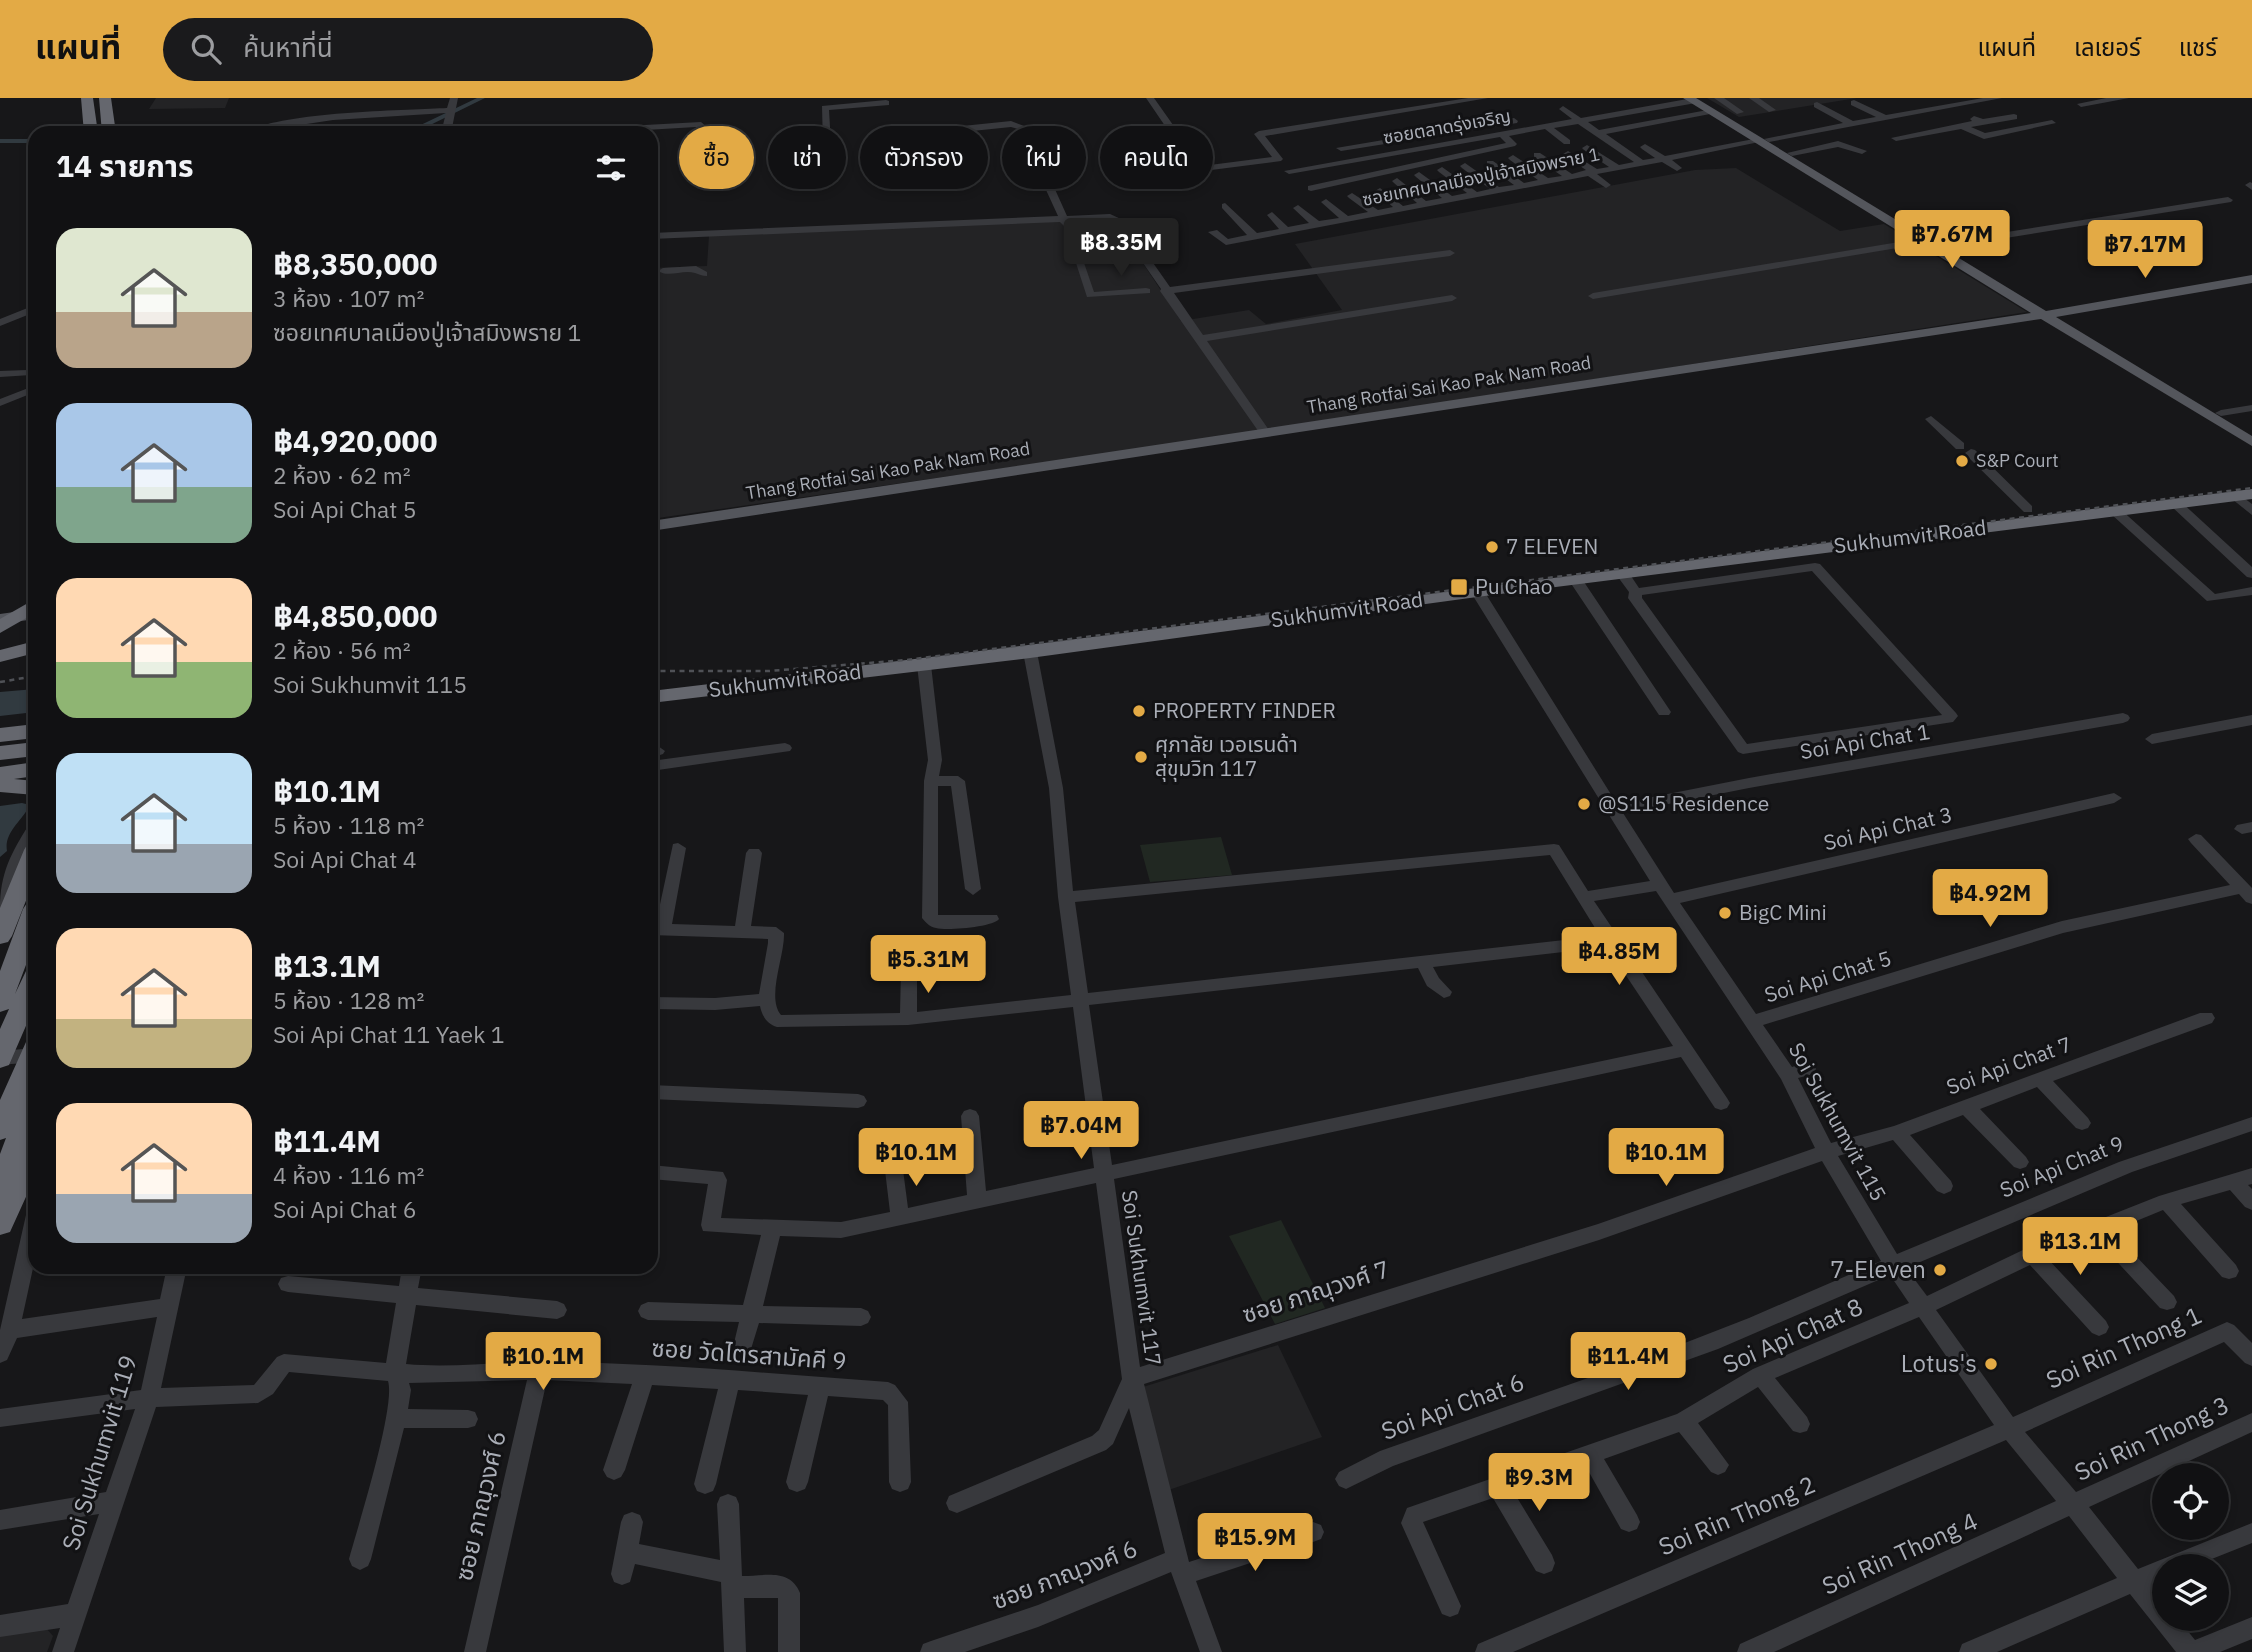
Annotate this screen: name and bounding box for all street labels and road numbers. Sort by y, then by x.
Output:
street label: ซอยตลาดรุ่งเจริญ [1381,104,1512,149]
street label: ซอยเทศบาลเมืองปู่เจ้าสมิงพราย 1 [1360,142,1602,212]
street label: Thang Rotfai Sai Kao Pak Nam Road [1305,351,1593,418]
street label: Thang Rotfai Sai Kao Pak Nam Road [744,437,1032,504]
street label: Sukhumvit Road [1832,513,1988,559]
street label: Sukhumvit Road [1269,584,1425,634]
street label: Sukhumvit Road [707,657,863,703]
street label: Soi Api Chat 1 [1798,717,1932,765]
street label: Soi Api Chat 3 [1821,800,1955,856]
street label: Soi Api Chat 5 [1761,943,1894,1009]
street label: Soi Api Chat 7 [1942,1029,2075,1101]
street label: Soi Sukhumvit 115 [1783,1037,1893,1206]
street label: Soi Api Chat 9 [1996,1129,2128,1204]
street label: Soi Sukhumvit 117 [1116,1188,1168,1367]
street label: ซอย ภาณุวงศ์ 7 [1238,1252,1393,1330]
street label: Soi Api Chat 8 [1718,1290,1868,1380]
street label: Soi Rin Thong 1 [2041,1299,2206,1396]
street label: ซอย วัดไตรสามัคคี 9 [650,1331,848,1377]
street label: Soi Sukhumvit 119 [54,1351,144,1554]
street label: Soi Api Chat 6 [1377,1365,1529,1447]
street label: Soi Rin Thong 3 [2069,1388,2234,1488]
street label: ซอย ภาณุวงศ์ 6 [447,1428,513,1584]
street label: Soi Rin Thong 2 [1654,1468,1820,1562]
street label: Soi Rin Thong 4 [1817,1505,1982,1602]
street label: ซอย ภาณุวงศ์ 6 [988,1532,1142,1616]

